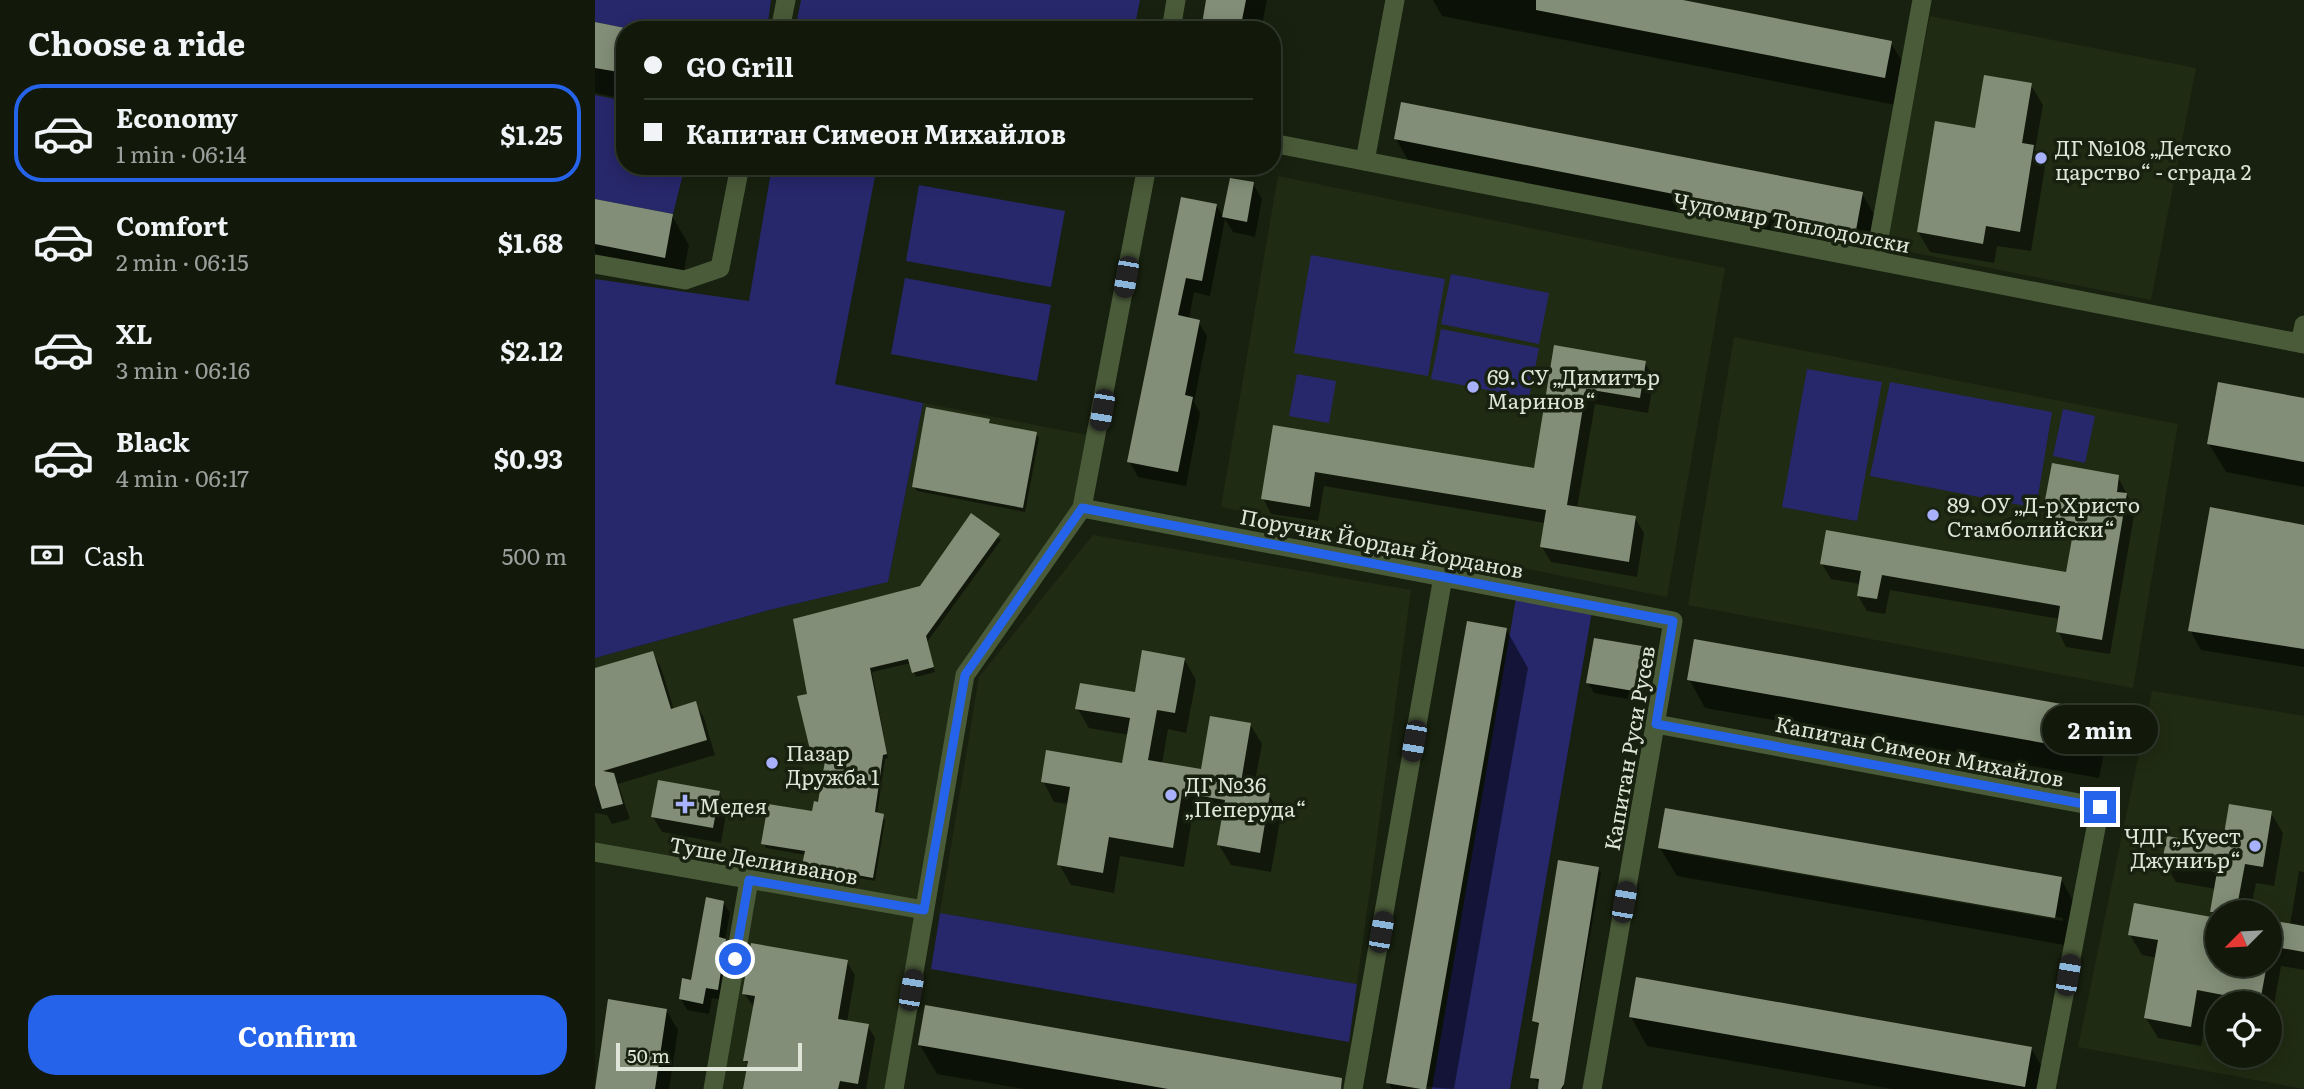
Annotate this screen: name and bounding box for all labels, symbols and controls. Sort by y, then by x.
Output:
text: Choose a ride [28,18,245,66]
text: GO Grill [686,46,794,85]
text: Economy [116,97,238,136]
icon: car [32,102,95,165]
text: Капитан Симеон Михайлов [686,113,1066,152]
text: $1.25 [500,114,563,153]
place label: ДГ №108 „Детско царство“ - сграда 2 [2055,131,2251,186]
text: 1 min · 06:14 [116,136,246,170]
marker: ДГ №108 „Детско царство“ - сграда 2 [2033,150,2049,166]
street label: Чудомир Топлодолски [1671,183,1913,259]
text: Comfort [116,205,228,244]
icon: car [32,210,95,273]
text: $1.68 [498,222,563,261]
text: 2 min · 06:15 [116,244,249,278]
car [1113,254,1140,300]
text: XL [116,313,153,352]
icon: car [32,318,95,381]
text: $2.12 [500,330,563,369]
text: 3 min · 06:16 [116,352,250,386]
place label: 69. СУ „Димитър Маринов“ [1487,360,1660,415]
marker: 69. СУ „Димитър Маринов“ [1465,379,1481,395]
car [1089,387,1116,433]
text: Black [116,421,190,460]
icon: car [32,426,95,489]
text: $0.93 [494,438,563,477]
text: 4 min · 06:17 [116,460,249,494]
place label: 89. ОУ „Д-р Христо Стамболийски“ [1947,488,2140,543]
street label: Поручик Йордан Йорданов [1238,499,1526,585]
marker: 89. ОУ „Д-р Христо Стамболийски“ [1925,507,1941,523]
text: Cash [84,535,145,574]
icon: cash [28,536,66,574]
text: 500 m [502,538,567,572]
street label: Капитан Руси Русев [1595,643,1661,853]
callout: 2 min [2042,706,2158,754]
street label: Капитан Симеон Михайлов [1773,707,2067,793]
text: 2 min [2068,712,2132,746]
car [1401,718,1428,764]
place label: Пазар Дружба 1 [786,736,880,791]
marker: Пазар Дружба 1 [764,755,780,771]
place label: ДГ №36 „Пеперуда“ [1185,768,1307,823]
marker: ДГ №36 „Пеперуда“ [1163,787,1179,803]
place label: Медея [699,789,767,820]
route end [2084,791,2116,823]
marker: Медея [677,796,693,812]
place label: ЧДГ „Куест Джуниър“ [2124,819,2241,874]
street label: Туше Делииванов [667,827,861,891]
marker: ЧДГ „Куест Джуниър“ [2247,838,2263,854]
car [1611,879,1638,925]
north arrow [2205,900,2282,976]
map controls [2205,900,2282,1068]
car [1368,909,1395,955]
route start [719,943,751,975]
car [2055,952,2082,998]
car [898,967,925,1013]
button: locate [2205,991,2282,1068]
button: Confirm [28,995,567,1075]
scale bar [616,1040,801,1072]
text: 50 m [627,1041,670,1069]

